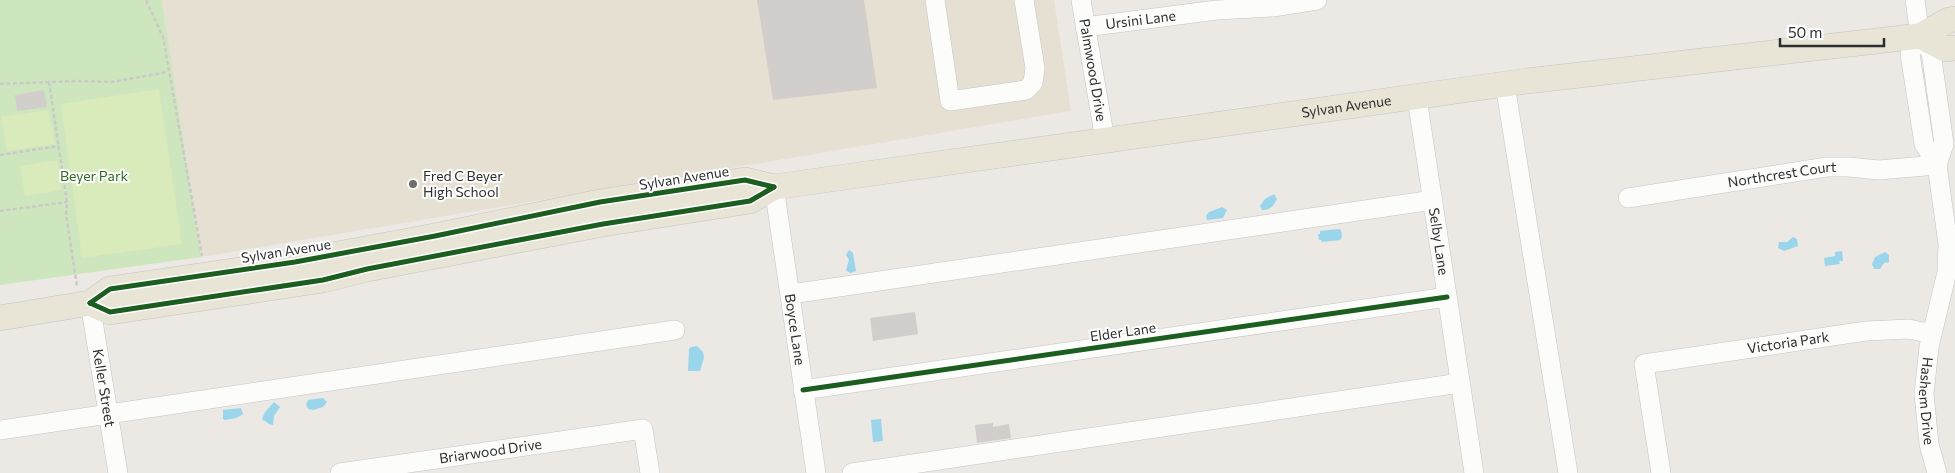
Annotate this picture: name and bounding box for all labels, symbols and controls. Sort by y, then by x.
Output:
street label: Ursini Lane [1104,6,1177,32]
scale bar [1780,15,1884,47]
street label: Palmwood Drive [1076,17,1111,123]
text: 50 m [1788,23,1822,41]
street label: Sylvan Avenue [1300,91,1392,121]
street label: Northcrest Court [1726,158,1837,190]
street label: Sylvan Avenue [638,162,730,193]
park label: Beyer Park [60,167,129,184]
place label: Fred C Beyer High School [423,167,503,200]
marker: Fred C Beyer High School [407,178,419,190]
street label: Selby Lane [1426,206,1453,276]
street label: Sylvan Avenue [240,235,332,266]
street label: Boyce Lane [782,293,809,366]
street label: Elder Lane [1089,318,1157,345]
street label: Victoria Park [1746,328,1831,357]
street label: Keller Street [90,348,119,428]
street label: Hashem Drive [1916,356,1938,446]
street label: Briarwood Drive [438,435,543,467]

